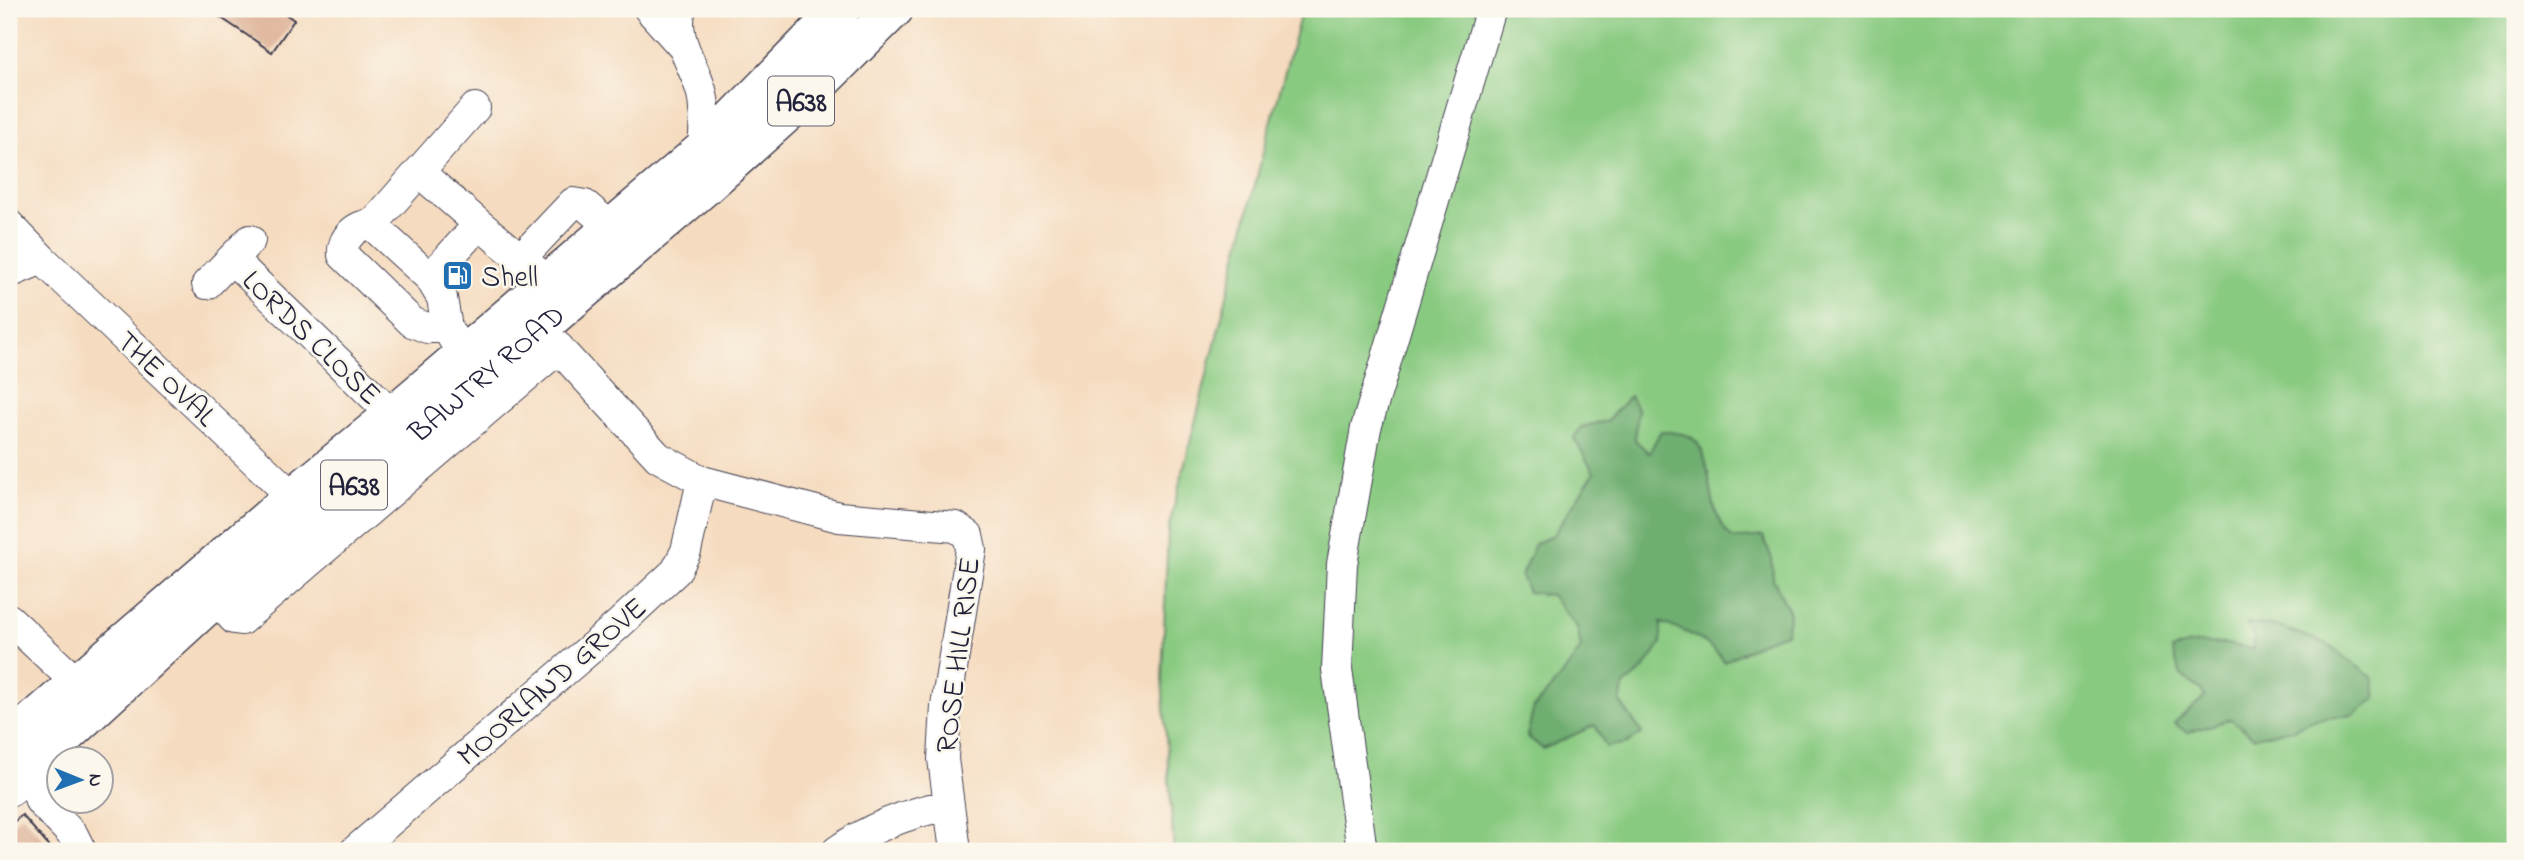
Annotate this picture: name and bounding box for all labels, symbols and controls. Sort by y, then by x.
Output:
road number: A638 [768,76,834,126]
place label: Shell [481,257,538,301]
fuel station icon: Shell [441,259,475,293]
street label: LORDS CLOSE [230,261,390,417]
street label: BAWTRY ROAD [399,296,576,456]
street label: THE OVAL [105,322,226,439]
road number: A638 [321,461,387,510]
street label: ROSE HILL RISE [926,555,994,756]
street label: MOORLAND GROVE [448,588,658,778]
north arrow [46,744,116,814]
text: N [81,774,108,787]

